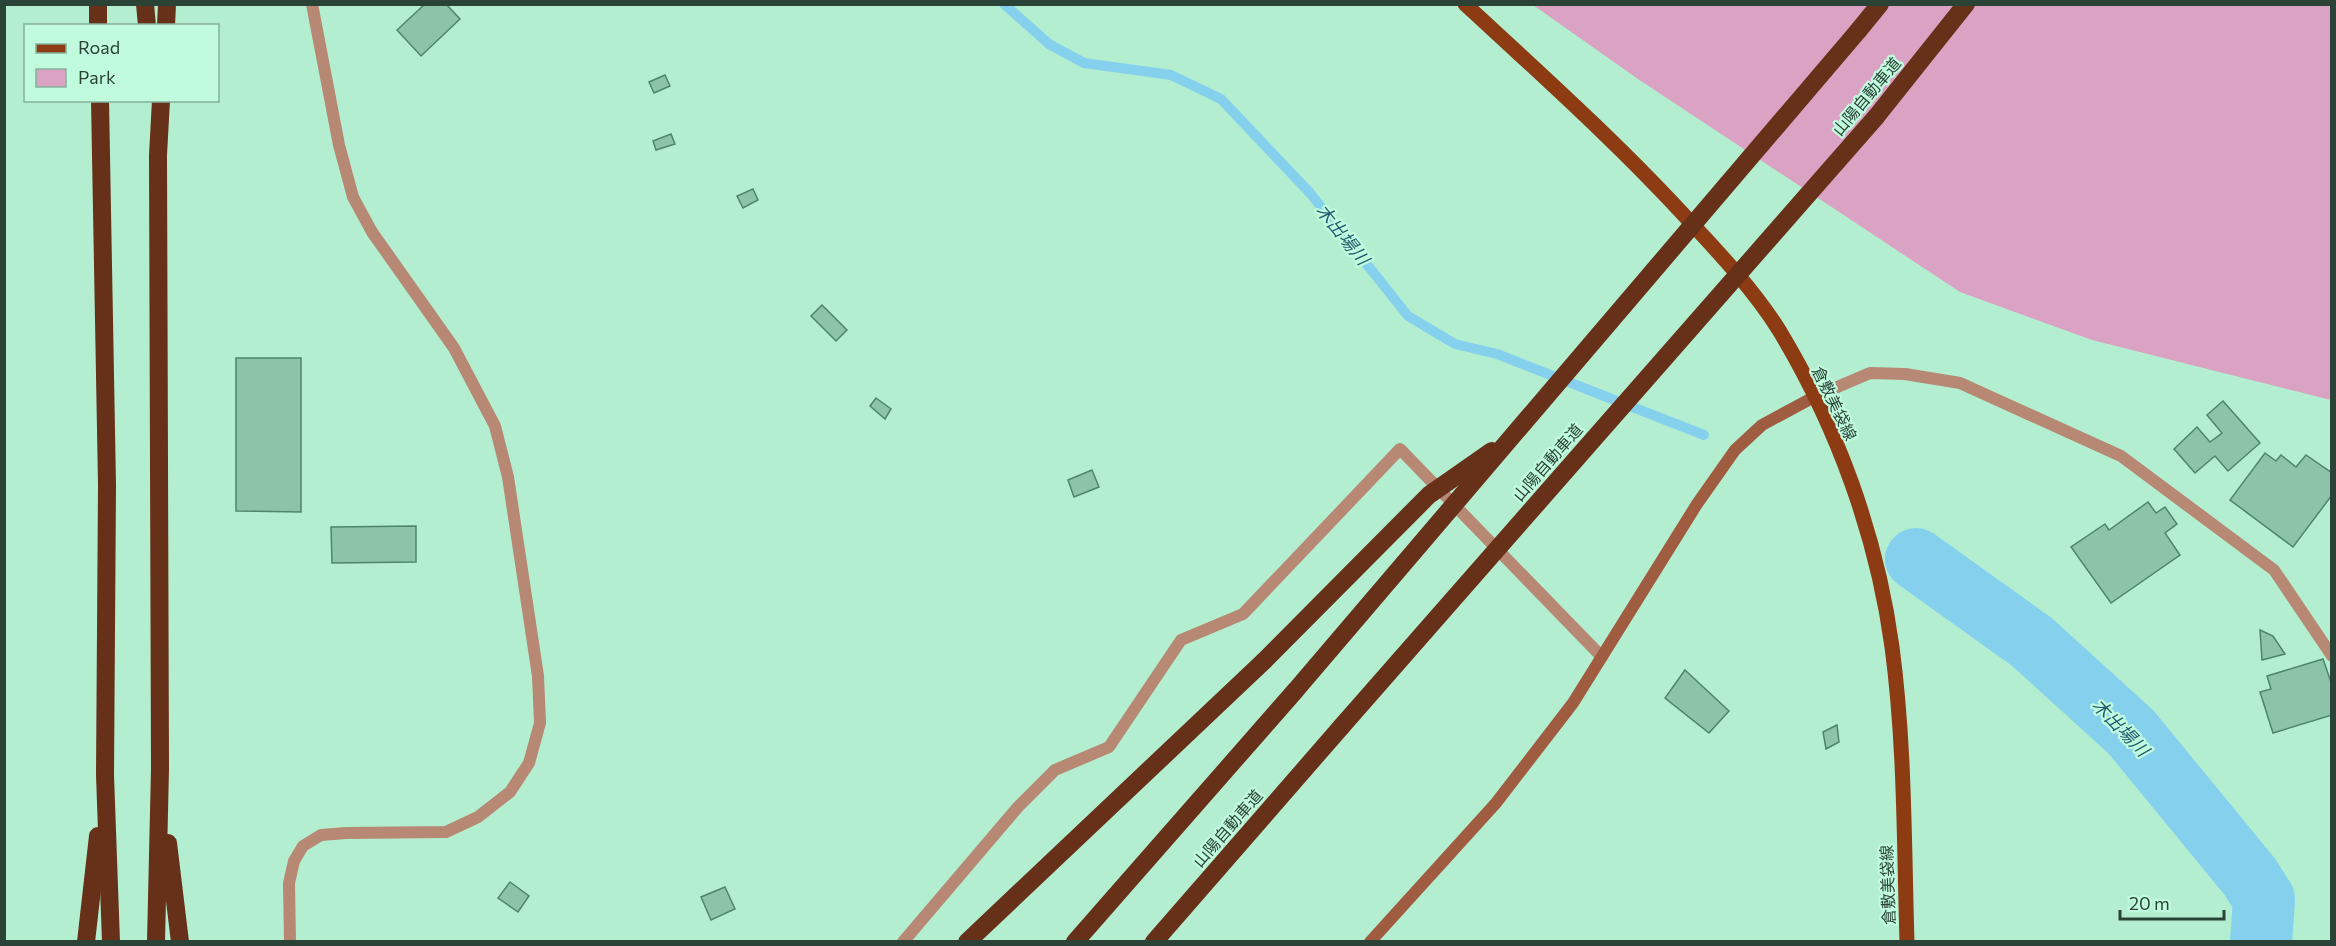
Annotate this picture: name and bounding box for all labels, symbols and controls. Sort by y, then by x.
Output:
legend [24,24,219,102]
text: Road [78,36,120,58]
street label: 山陽自動車道 [1828,53,1904,139]
text: Park [78,66,116,88]
water label: 木出場川 [1312,199,1375,270]
street label: 倉敷美袋線 [1809,363,1861,443]
street label: 山陽自動車道 [1508,420,1586,504]
water label: 木出場川 [2088,693,2155,762]
street label: 山陽自動車道 [1188,786,1266,870]
street label: 倉敷美袋線 [1876,845,1898,925]
scale bar [2120,883,2224,921]
text: 20 m [2129,892,2170,914]

